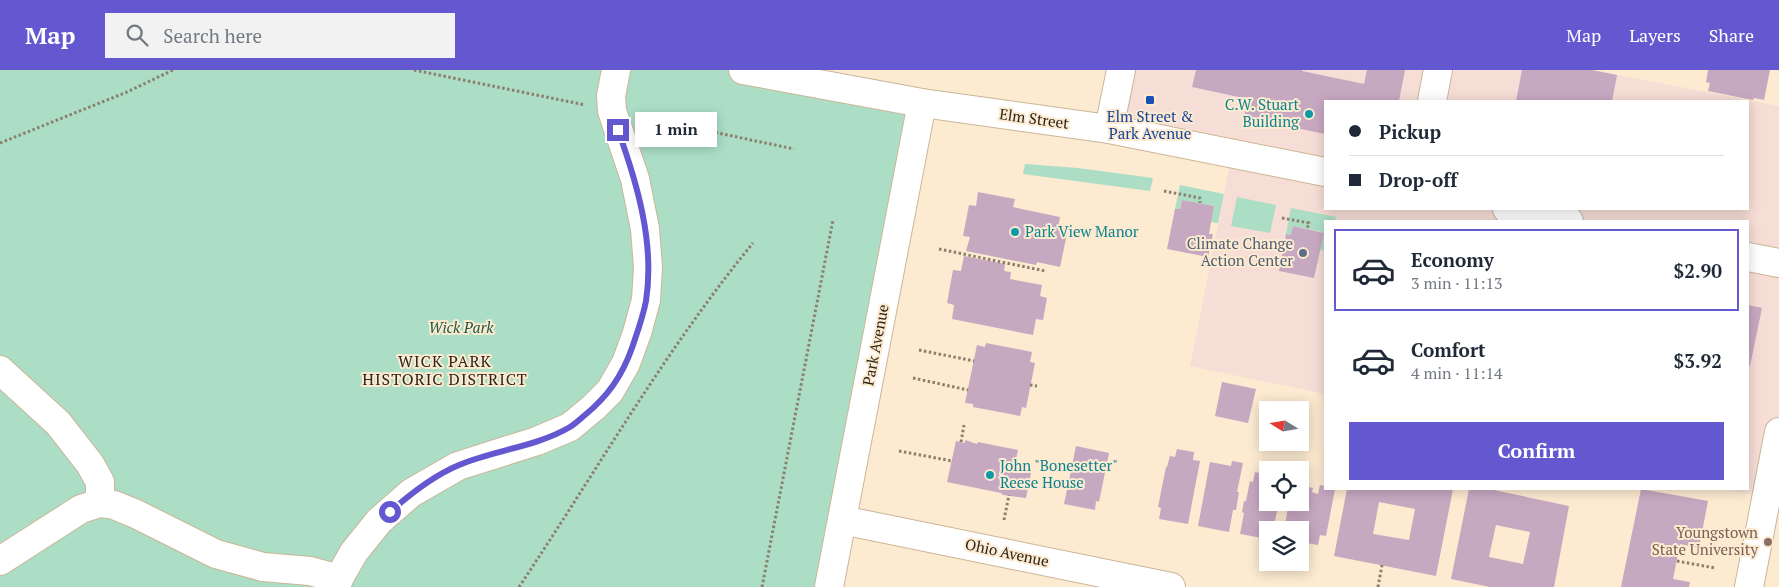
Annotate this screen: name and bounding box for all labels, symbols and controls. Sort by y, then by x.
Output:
search box [105,13,455,58]
text: Map [25,19,75,51]
icon: search [123,21,151,49]
text: Search here [163,23,262,48]
text: Map [1566,23,1601,47]
text: Layers [1629,23,1681,47]
text: Share [1709,23,1754,47]
marker: Elm Street & Park Avenue [1144,94,1156,106]
place label: C.W. Stuart Building [1225,94,1300,131]
street label: Elm Street [998,103,1071,133]
place label: Elm Street & Park Avenue [1107,106,1193,143]
marker: C.W. Stuart Building [1303,108,1315,120]
callout: 1 min [636,112,718,148]
text: 1 min [654,118,698,140]
route end [607,119,629,141]
text: Pickup [1379,119,1441,144]
text: Drop-off [1379,167,1457,192]
place label: Park View Manor [1025,221,1139,241]
marker: Park View Manor [1009,226,1021,238]
place label: Climate Change Action Center [1187,233,1293,270]
marker: Climate Change Action Center [1297,247,1309,259]
text: Economy [1411,247,1494,272]
icon: car [1351,248,1396,293]
text: $2.90 [1673,258,1722,283]
text: 3 min · 11:13 [1411,272,1503,294]
street label: Park Avenue [857,302,893,387]
park label: Wick Park [429,317,494,337]
text: Comfort [1411,337,1486,362]
icon: car [1351,338,1396,383]
text: $3.92 [1673,348,1722,373]
district label: WICK PARK HISTORIC DISTRICT [362,350,528,390]
text: 4 min · 11:14 [1411,362,1503,384]
north arrow [1259,401,1309,451]
map controls [1259,401,1309,571]
button: Confirm [1349,422,1724,480]
place label: John "Bonesetter" Reese House [1000,455,1118,492]
button: locate [1259,461,1309,511]
marker: John "Bonesetter" Reese House [984,469,996,481]
route start [379,501,401,523]
button: layers [1259,521,1309,571]
place label: Youngstown State University [1652,522,1758,559]
street label: Ohio Avenue [963,533,1051,571]
marker: Youngstown State University [1762,536,1774,548]

